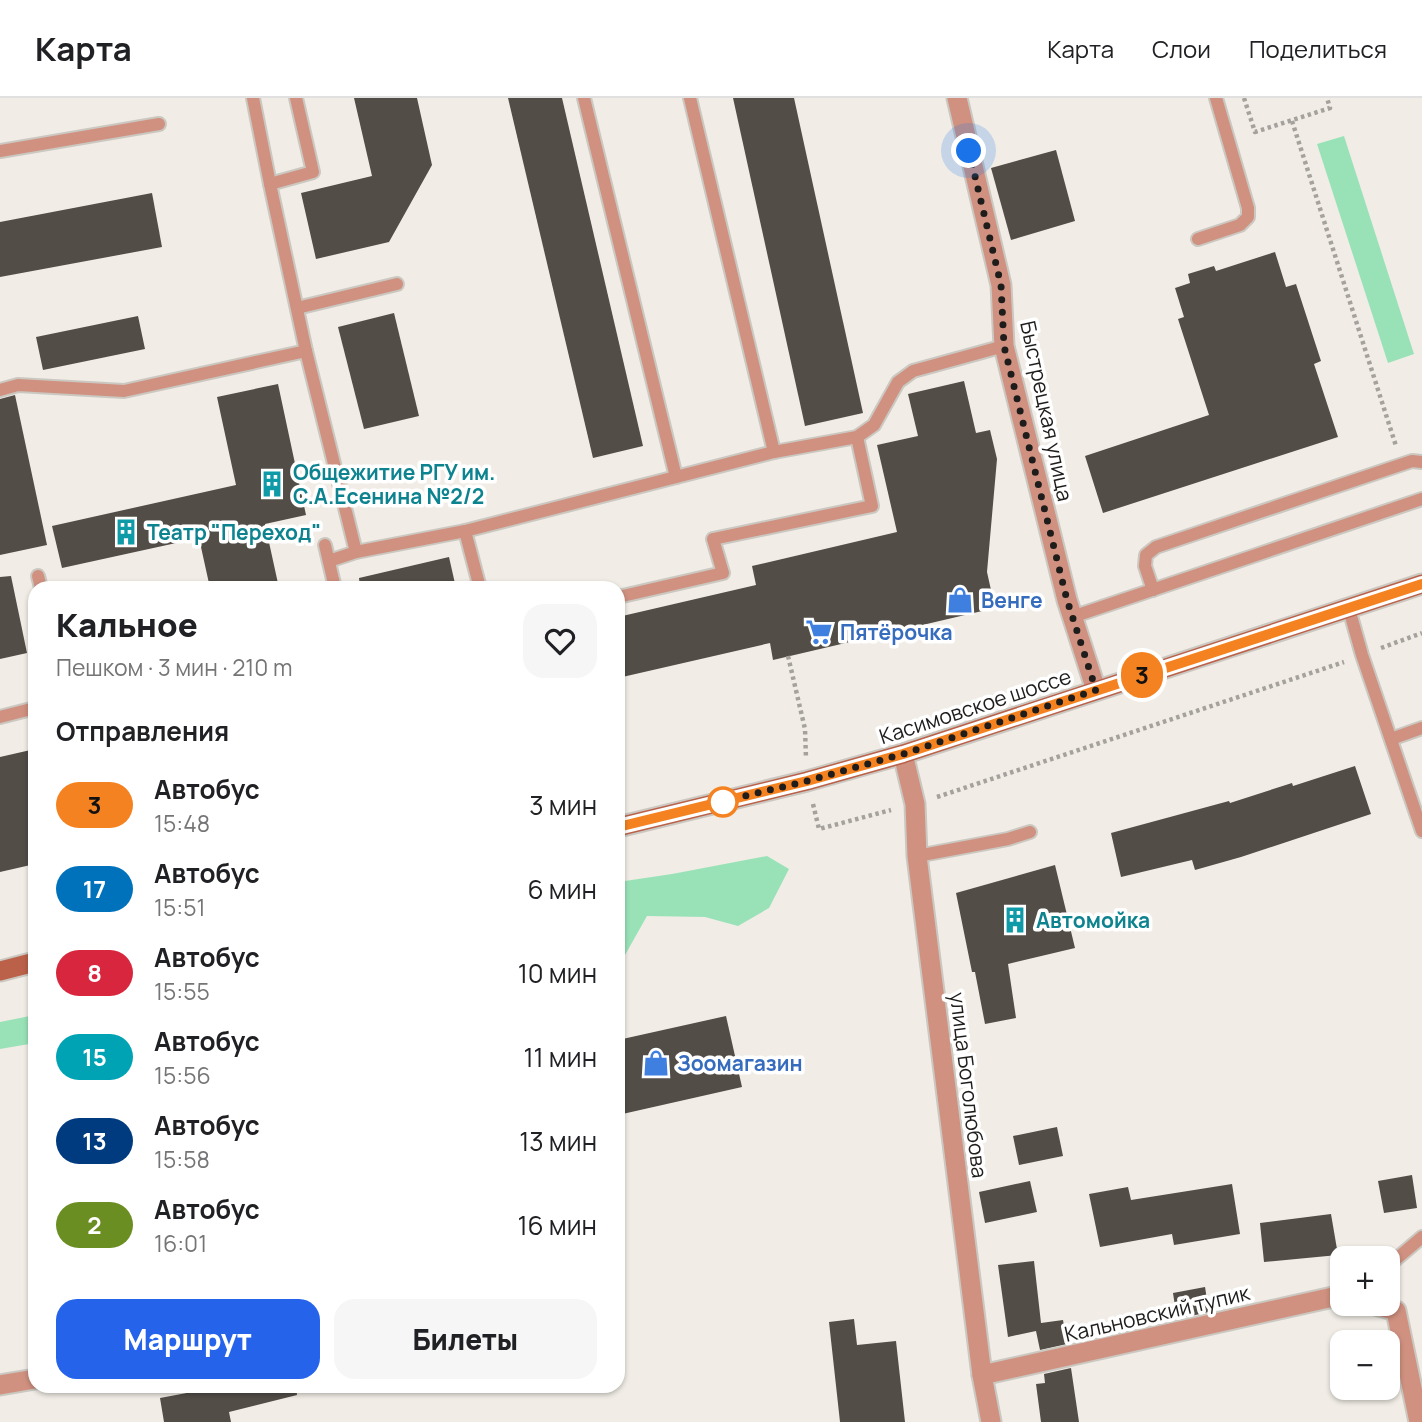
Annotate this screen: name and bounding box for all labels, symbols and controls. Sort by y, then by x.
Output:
text: Карта [35,26,132,71]
text: Карта [1047,32,1114,65]
text: Слои [1152,32,1211,65]
text: Поделиться [1249,32,1387,65]
your location [951,133,986,168]
street label: Быстрецкая улица [1014,318,1080,504]
place label: Общежитие РГУ им. С.А.Есенина №2/2 [293,458,495,510]
building icon: Общежитие РГУ им. С.А.Есенина №2/2 [257,469,287,499]
building icon: Театр "Переход" [111,517,141,547]
place label: Театр "Переход" [147,518,321,546]
shop icon: Венге [945,585,975,615]
place label: Венге [981,586,1043,614]
text: Кальное [56,602,198,647]
button: heart [523,604,597,678]
supermarket icon: Пятёрочка [804,617,834,647]
place label: Пятёрочка [840,618,953,646]
text: Пешком · 3 мин · 210 m [56,651,292,683]
line badge: 3 [1119,652,1165,698]
text: 3 [1135,658,1149,691]
street label: Касимовское шоссе [875,662,1075,750]
text: Отправления [56,713,229,749]
text: Автобус [154,771,260,807]
text: 3 мин [529,787,597,823]
unlabelled marker [708,787,738,817]
text: 3 [88,788,101,821]
text: 15:48 [154,807,210,839]
text: Автобус [154,855,260,891]
text: 6 мин [528,871,597,907]
text: 17 [83,872,106,905]
text: 15:51 [154,891,205,923]
building icon: Автомойка [1000,905,1030,935]
place label: Автомойка [1036,906,1150,934]
text: Автобус [154,939,260,975]
text: 10 мин [518,955,597,991]
text: 8 [87,956,102,989]
text: 15:55 [154,975,210,1007]
street label: улица Боголюбова [944,991,994,1179]
text: Автобус [154,1023,260,1059]
text: 11 мин [523,1039,597,1075]
text: 15 [82,1040,107,1073]
shop icon: Зоомагазин [641,1048,671,1078]
place label: Зоомагазин [677,1049,803,1077]
text: 15:56 [154,1059,211,1091]
text: Автобус [154,1107,260,1143]
text: 13 мин [519,1123,597,1159]
text: 13 [82,1124,107,1157]
text: 15:58 [154,1143,210,1175]
text: Автобус [154,1191,260,1227]
text: 16 мин [517,1207,597,1243]
text: 2 [87,1208,102,1241]
text: 16:01 [154,1227,207,1259]
map controls [1330,1246,1400,1400]
button: + [1330,1246,1400,1316]
street label: Кальновский тупик [1062,1278,1253,1348]
button: Маршрут [56,1299,320,1379]
button: Билеты [334,1299,597,1379]
button: − [1330,1330,1400,1400]

